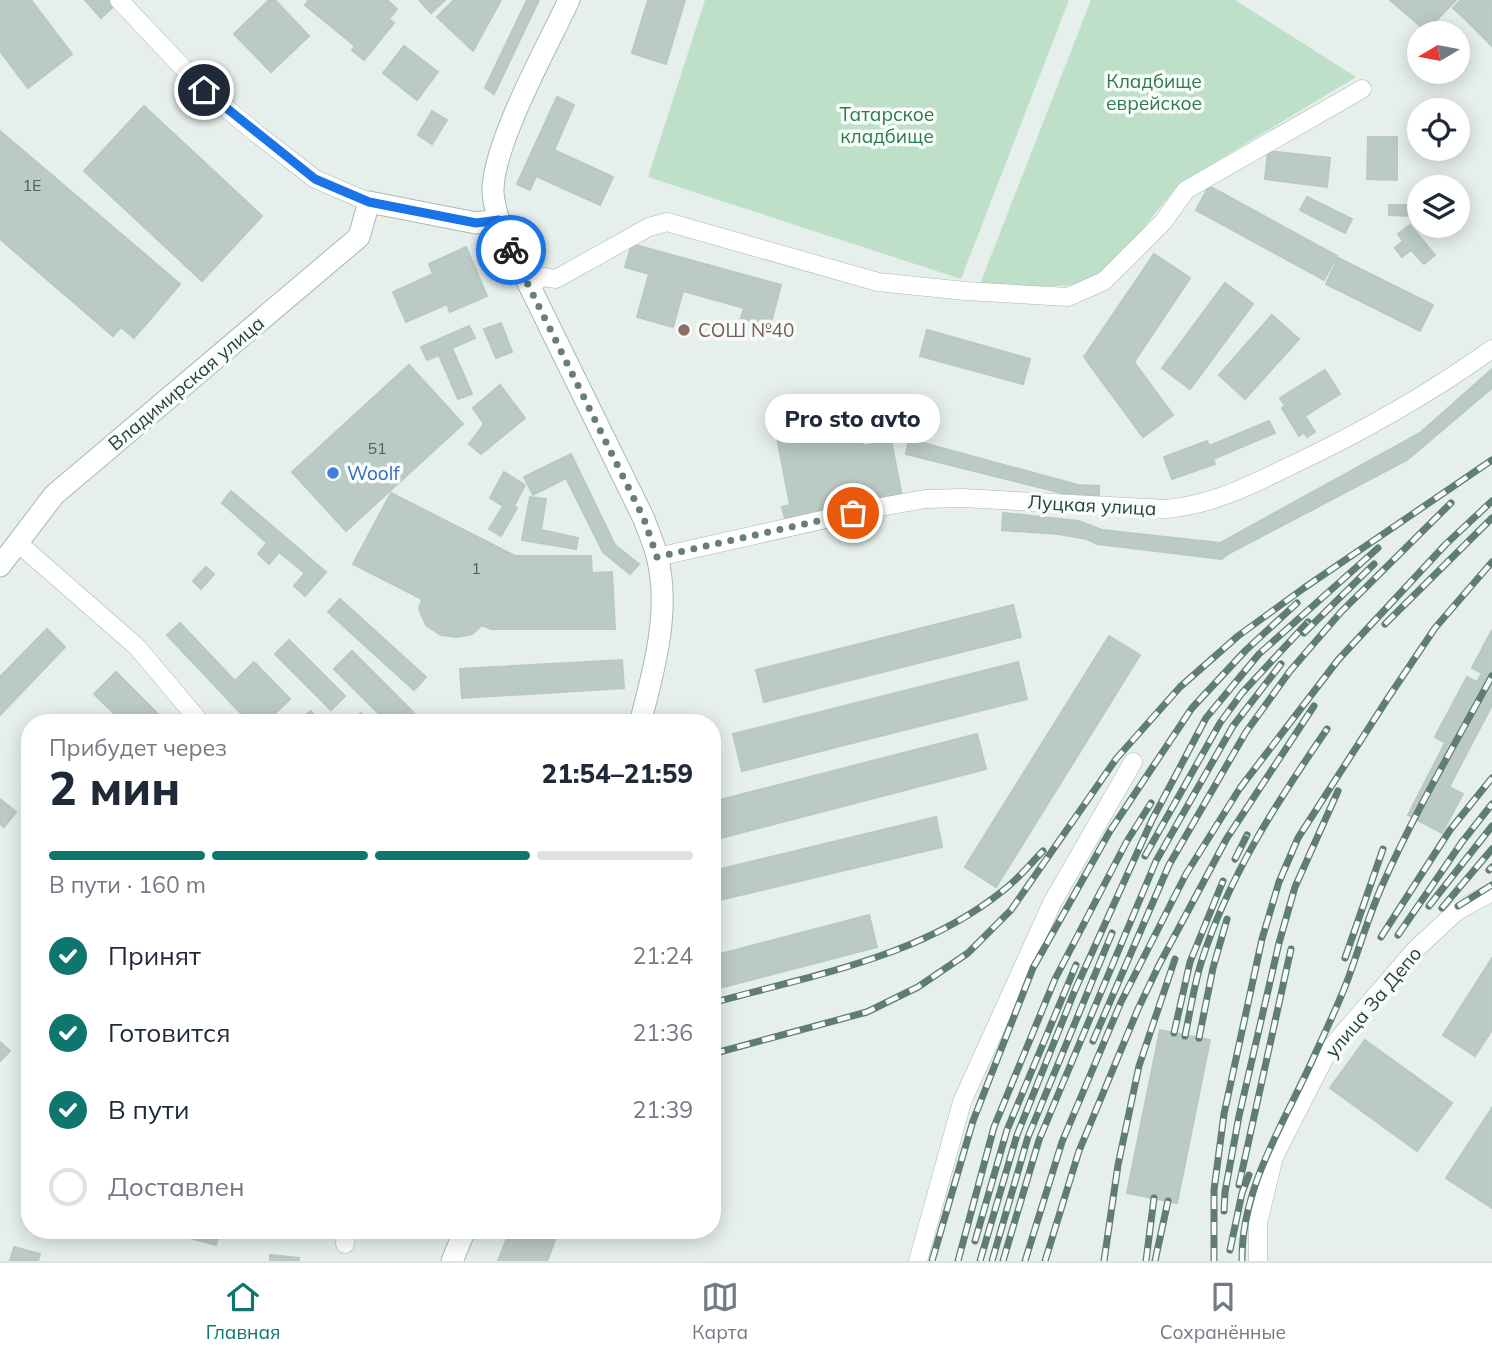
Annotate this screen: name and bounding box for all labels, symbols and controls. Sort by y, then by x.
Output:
north arrow [1407,21,1470,84]
map controls [1407,21,1470,238]
pin [174,60,234,120]
park label: Кладбище еврейское [1106,69,1202,115]
icon: home [185,71,223,109]
button: locate [1407,98,1470,161]
park label: Татарское кладбище [840,102,934,148]
house number: 1Е [22,175,42,195]
button: layers [1407,175,1470,238]
courier [476,215,546,285]
icon: bike [492,231,530,269]
street label: Владимирская улица [103,311,269,455]
place label: СОШ №40 [698,318,794,342]
marker: СОШ №40 [676,322,692,338]
callout: Pro sto avto [766,394,940,443]
text: Pro sto avto [784,404,921,433]
house number: 51 [367,438,387,458]
place label: Woolf [347,461,400,485]
marker: Woolf [325,465,341,481]
pin [823,483,883,543]
street label: Луцкая улица [1027,490,1157,520]
icon: bag [834,494,872,532]
house number: 1 [471,558,481,578]
text: Прибудет через [49,733,227,762]
text: 21:54–21:59 [542,757,693,790]
text: 2 мин [49,759,180,817]
text: В пути · 160 m [49,870,206,899]
icon: check [49,937,87,975]
text: Принят [108,939,201,972]
text: 21:24 [633,941,693,970]
street label: улица За Депо [1320,942,1426,1062]
icon: check [49,1014,87,1052]
text: Готовится [108,1016,231,1049]
text: 21:36 [633,1018,693,1047]
icon: check [49,1091,87,1129]
text: В пути [108,1093,189,1126]
text: 21:39 [633,1095,693,1124]
text: Доставлен [108,1170,245,1203]
tab: Главная [206,1278,280,1344]
tab: Карта [692,1278,748,1344]
tab: Сохранённые [1160,1278,1286,1344]

